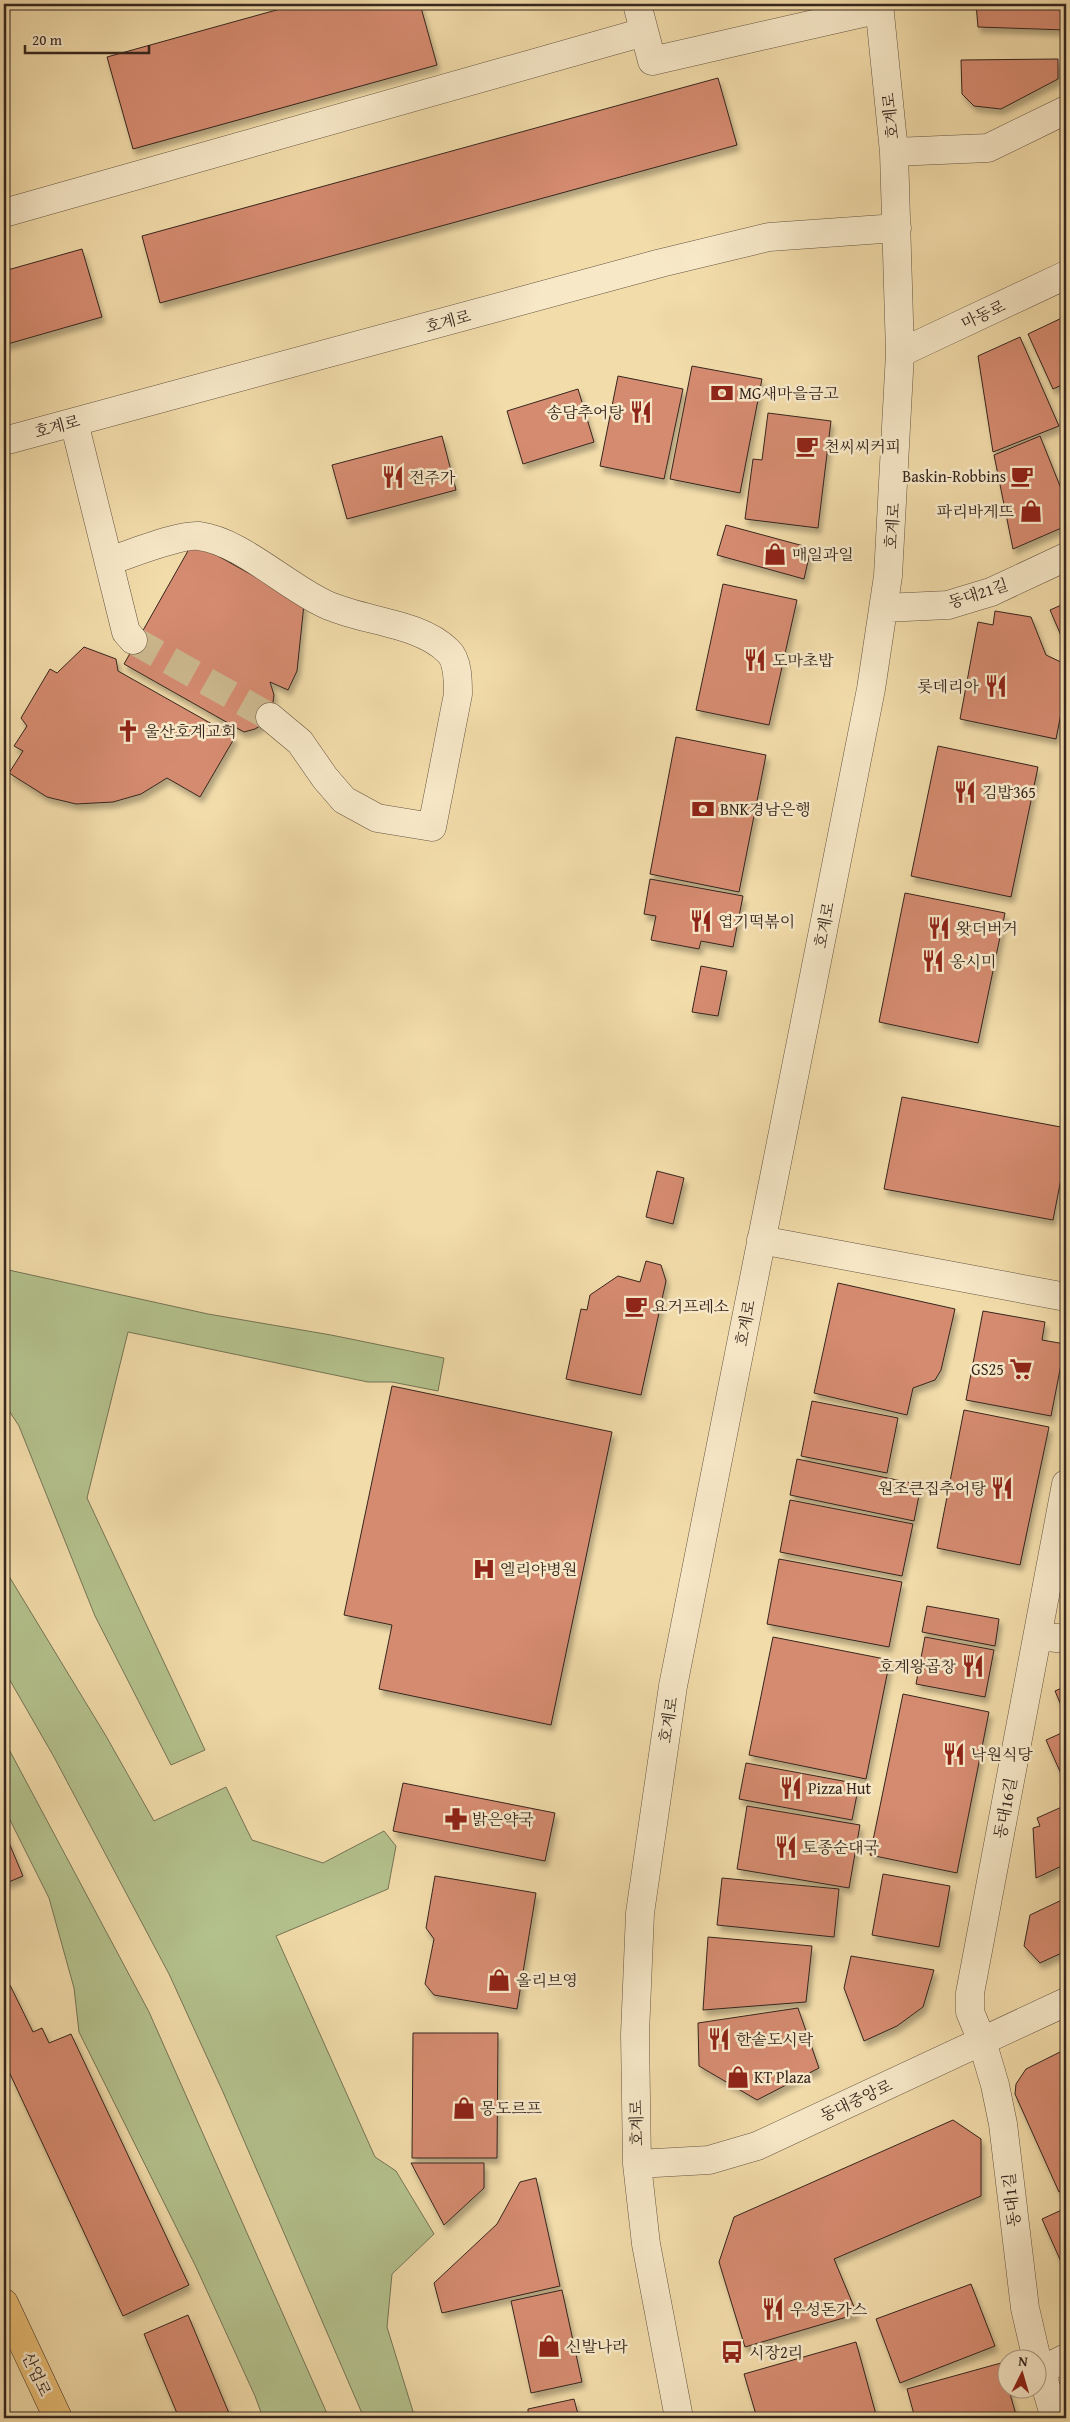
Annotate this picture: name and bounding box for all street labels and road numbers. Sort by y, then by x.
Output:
street label: 호계로 [876,91,904,140]
street label: 마동로 [957,293,1010,335]
street label: 호계로 [422,303,474,339]
street label: 호계로 [31,408,83,444]
street label: 호계로 [878,501,906,550]
street label: 동대21길 [945,572,1011,614]
street label: 호계로 [808,899,840,950]
street label: 호계로 [729,1297,761,1348]
street label: 호계로 [653,1695,684,1745]
street label: 동대16길 [987,1775,1023,1841]
street label: 동대중앙로 [816,2073,897,2127]
street label: 호계로 [624,2099,648,2146]
street label: 동대1길 [996,2172,1026,2228]
street label: 산업로 [16,2348,58,2401]

